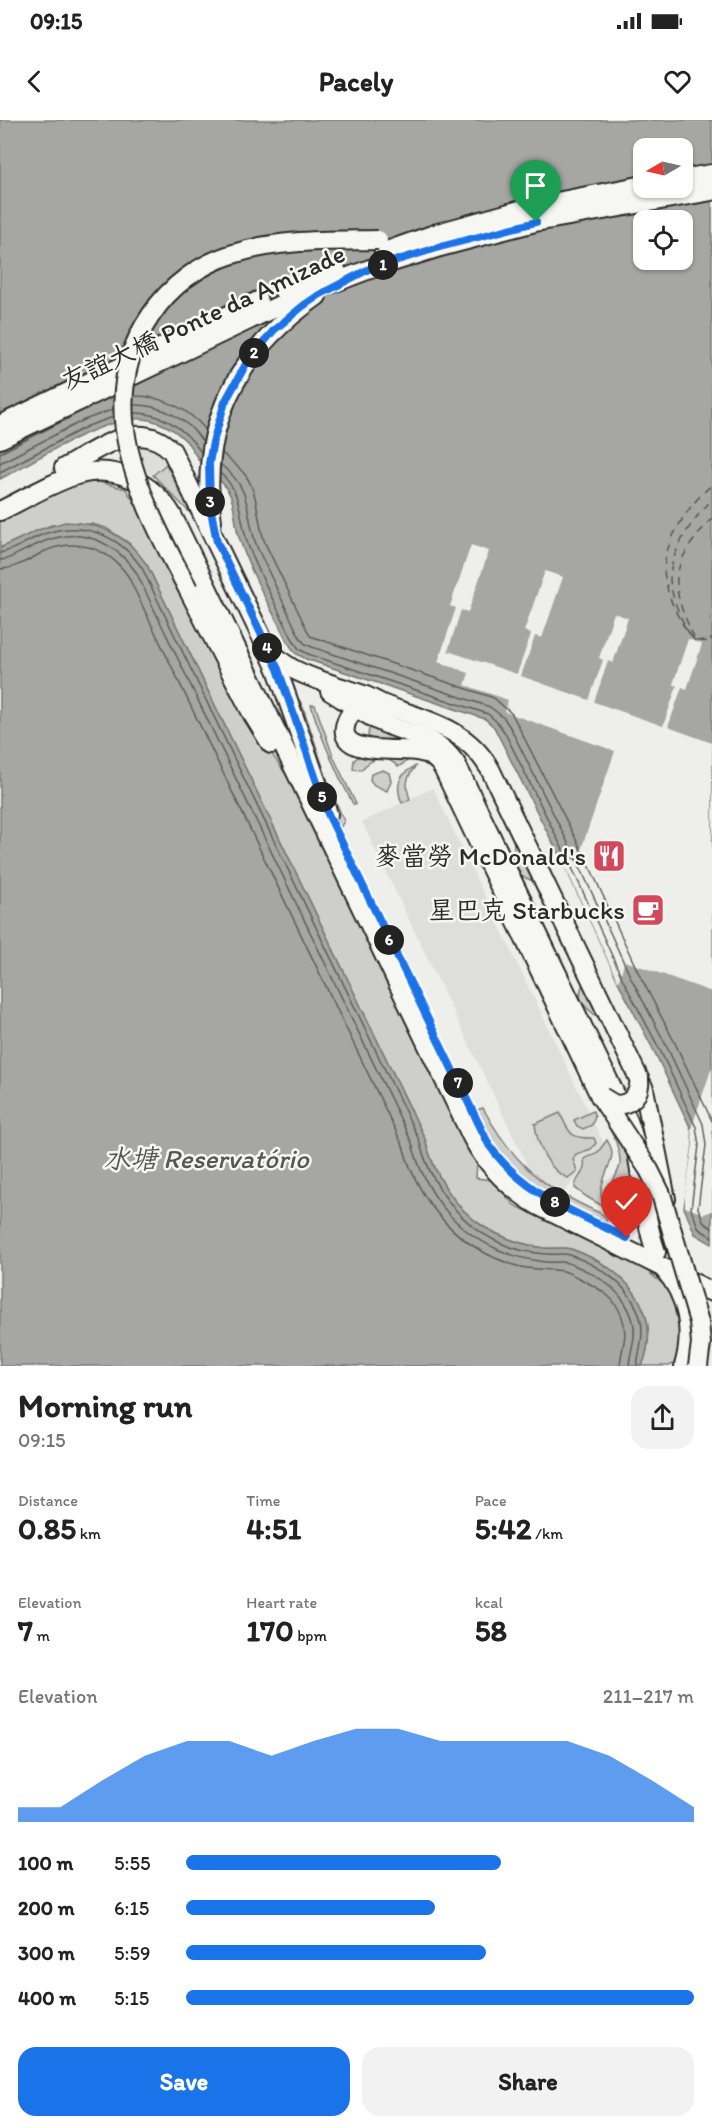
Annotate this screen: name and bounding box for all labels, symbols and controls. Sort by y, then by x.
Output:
text: 09:15 [30,8,82,35]
icon: back [18,65,51,98]
text: Pacely [319,65,393,98]
icon: heart [661,65,694,98]
north arrow [633,138,693,198]
map controls [633,138,693,270]
pin [510,160,561,222]
icon: arrive [519,169,552,202]
button: locate [633,210,693,270]
street label: 友誼大橋 Ponte da Amizade [56,237,350,397]
pin: 1 [368,250,398,280]
text: 1 [379,255,387,274]
pin: 2 [239,338,269,368]
text: 2 [250,343,258,362]
pin: 3 [195,487,225,517]
text: 3 [206,492,214,511]
pin: 4 [252,633,282,663]
text: 4 [262,638,272,657]
pin: 5 [307,782,337,812]
text: 5 [318,787,326,806]
restaurant icon: 麥當勞 McDonald's [591,838,627,874]
place label: 麥當勞 McDonald's [375,840,586,872]
cafe icon: 星巴克 Starbucks [630,892,666,928]
place label: 星巴克 Starbucks [428,894,625,926]
pin: 6 [374,925,404,955]
text: 6 [385,930,393,949]
pin: 7 [443,1068,473,1098]
text: 7 [454,1073,462,1092]
water label: 水塘 Reservatório [103,1142,310,1175]
pin [601,1176,652,1238]
icon: check [610,1185,643,1218]
pin: 8 [540,1187,570,1217]
text: 8 [551,1192,559,1211]
text: Morning run [18,1386,193,1425]
button: share [631,1386,694,1449]
text: 09:15 [18,1428,65,1452]
text: Distance [18,1491,78,1510]
text: Time [246,1491,280,1510]
text: Pace [475,1491,507,1510]
text: 0.85 [18,1510,76,1547]
text: 4:51 [246,1510,301,1547]
text: 5:42 [475,1510,532,1547]
text: km [76,1524,101,1543]
text: /km [532,1524,563,1543]
text: Elevation [18,1593,82,1612]
text: Heart rate [246,1593,317,1612]
text: kcal [475,1593,503,1612]
text: 7 [18,1612,33,1649]
text: 170 [246,1612,294,1649]
text: 58 [475,1612,507,1649]
text: m [33,1626,50,1645]
text: bpm [294,1626,327,1645]
text: Elevation [18,1684,97,1708]
text: 211–217 m [603,1684,694,1708]
text: 100 m [18,1851,73,1875]
text: 5:55 [114,1851,150,1875]
text: 200 m [18,1896,74,1920]
text: 6:15 [114,1896,149,1920]
text: 300 m [18,1941,75,1965]
text: 5:59 [114,1941,150,1965]
text: 400 m [18,1986,76,2010]
text: 5:15 [114,1986,149,2010]
button: Save [18,2047,350,2116]
button: Share [362,2047,694,2116]

